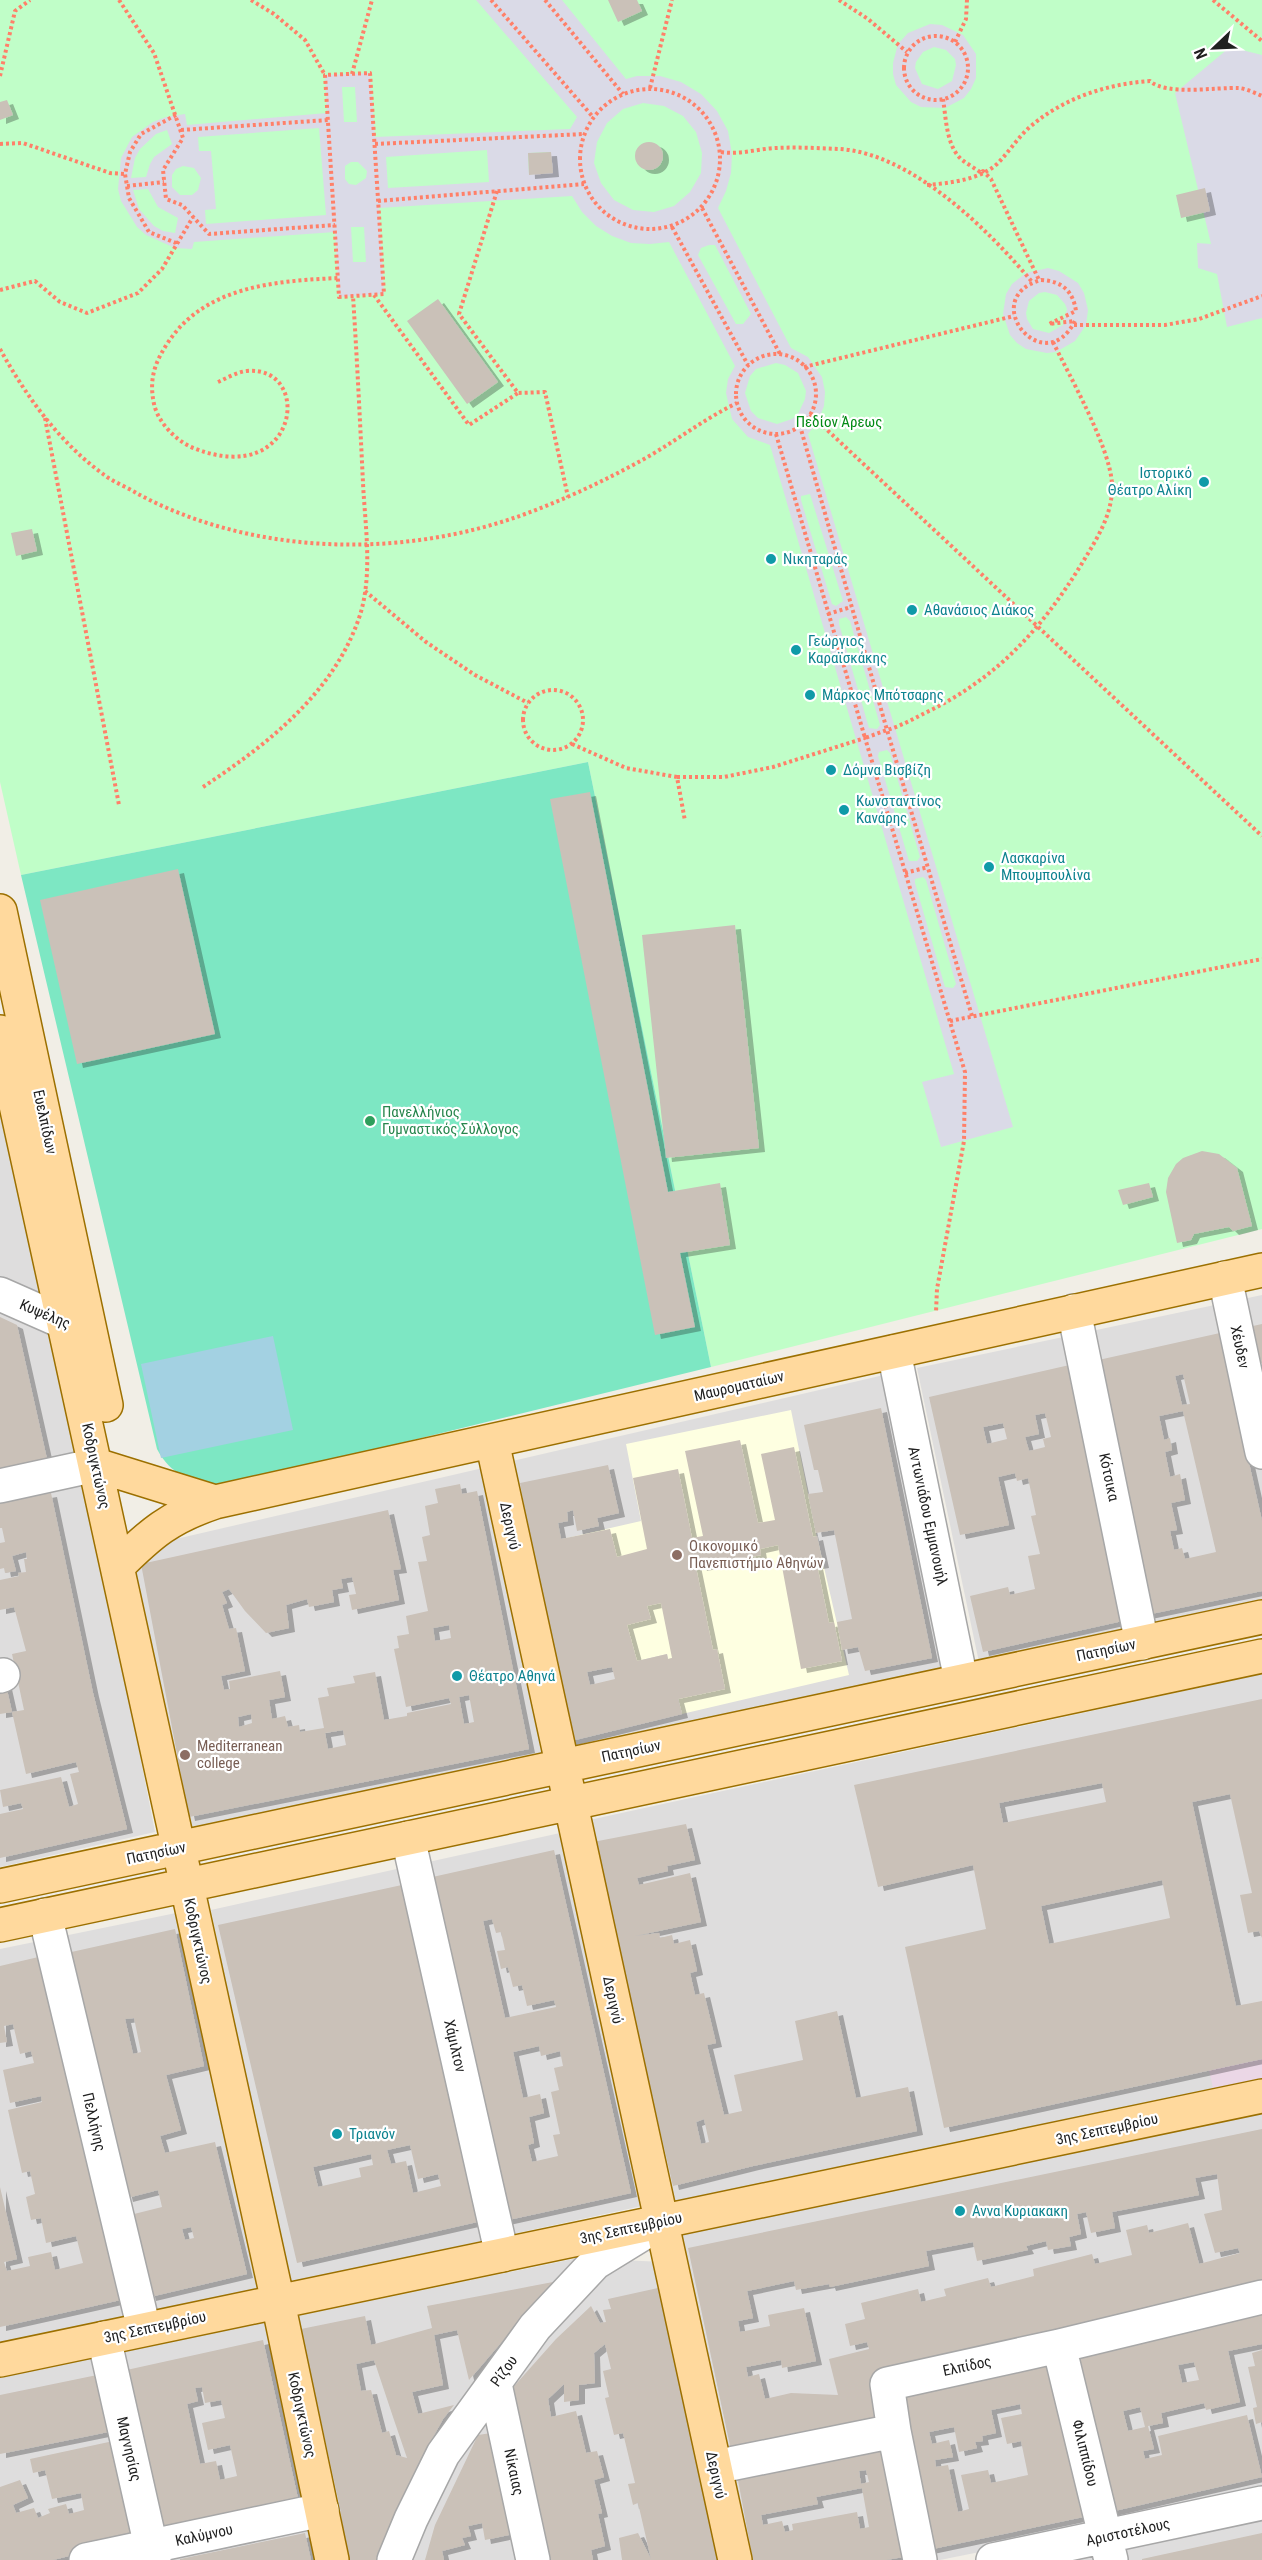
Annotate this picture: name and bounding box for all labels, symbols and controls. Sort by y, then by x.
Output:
north arrow [1184,18,1244,78]
text: N [1190,45,1211,62]
park label: Πεδίον Άρεως [796,413,882,431]
place label: Ιστορικό Θέατρο Αλίκη [1108,464,1192,499]
marker: Ιστορικό Θέατρο Αλίκη [1197,475,1211,489]
place label: Νικηταράς [783,550,848,568]
marker: Νικηταράς [764,552,778,566]
place label: Αθανάσιος Διάκος [924,601,1034,619]
marker: Αθανάσιος Διάκος [905,603,919,617]
place label: Γεώργιος Καραϊσκάκης [808,632,887,667]
marker: Γεώργιος Καραϊσκάκης [789,643,803,657]
place label: Μάρκος Μπότσαρης [822,686,944,704]
marker: Μάρκος Μπότσαρης [803,688,817,702]
place label: Δόμνα Βισβίζη [843,761,931,779]
marker: Δόμνα Βισβίζη [824,763,838,777]
place label: Κωνσταντίνος Κανάρης [856,792,942,827]
marker: Κωνσταντίνος Κανάρης [837,803,851,817]
place label: Λασκαρίνα Μπουμπουλίνα [1001,849,1091,884]
marker: Λασκαρίνα Μπουμπουλίνα [982,860,996,874]
street label: Ευελπίδων [29,1088,61,1156]
place label: Πανελλήνιος Γυμναστικός Σύλλογος [382,1103,519,1138]
marker: Πανελλήνιος Γυμναστικός Σύλλογος [363,1114,377,1128]
street label: Κυψέλης [17,1295,73,1333]
street label: Χέυδεν [1227,1324,1253,1371]
street label: Μαυροματαίων [692,1367,786,1405]
street label: Κοδριγκτώνος [78,1421,114,1511]
street label: Αντωνιάδου Εμμανουήλ [904,1445,952,1587]
street label: Κότσικα [1095,1451,1123,1503]
street label: Δεριγνύ [496,1501,524,1551]
place label: Οικονομικό Πανεπιστήμιο Αθηνών [689,1537,824,1572]
marker: Οικονομικό Πανεπιστήμιο Αθηνών [670,1548,684,1562]
street label: Πατησίων [1075,1635,1138,1665]
place label: Θέατρο Αθηνά [469,1667,556,1685]
marker: Θέατρο Αθηνά [450,1669,464,1683]
street label: Πατησίων [600,1736,663,1766]
place label: Mediterranean college [197,1737,283,1772]
marker: Mediterranean college [178,1748,192,1762]
street label: Πατησίων [125,1838,188,1868]
street label: Κοδριγκτώνος [180,1896,216,1986]
street label: Δεριγνύ [599,1975,627,2025]
street label: Χάμιλτον [440,2018,470,2075]
street label: Πελλήνης [79,2091,109,2153]
street label: 3ης Σεπτεμβρίου [1054,2109,1160,2149]
place label: Τριανόν [349,2125,396,2143]
marker: Τριανόν [330,2127,344,2141]
place label: Αννα Κυριακακη [972,2202,1068,2220]
marker: Αννα Κυριακακη [953,2204,967,2218]
street label: 3ης Σεπτεμβρίου [578,2208,684,2248]
street label: 3ης Σεπτεμβρίου [102,2307,208,2347]
street label: Ρίζου [487,2352,521,2390]
street label: Ελπίδος [941,2352,993,2380]
street label: Κοδριγκτώνος [284,2370,320,2460]
street label: Μαγνησίας [113,2415,145,2483]
street label: Φιλιππίδου [1068,2418,1102,2488]
street label: Νίκαιας [500,2447,528,2497]
street label: Δεριγνύ [702,2450,730,2500]
street label: Αριστοτέλους [1084,2514,1172,2550]
street label: Καλύμνου [174,2520,234,2550]

